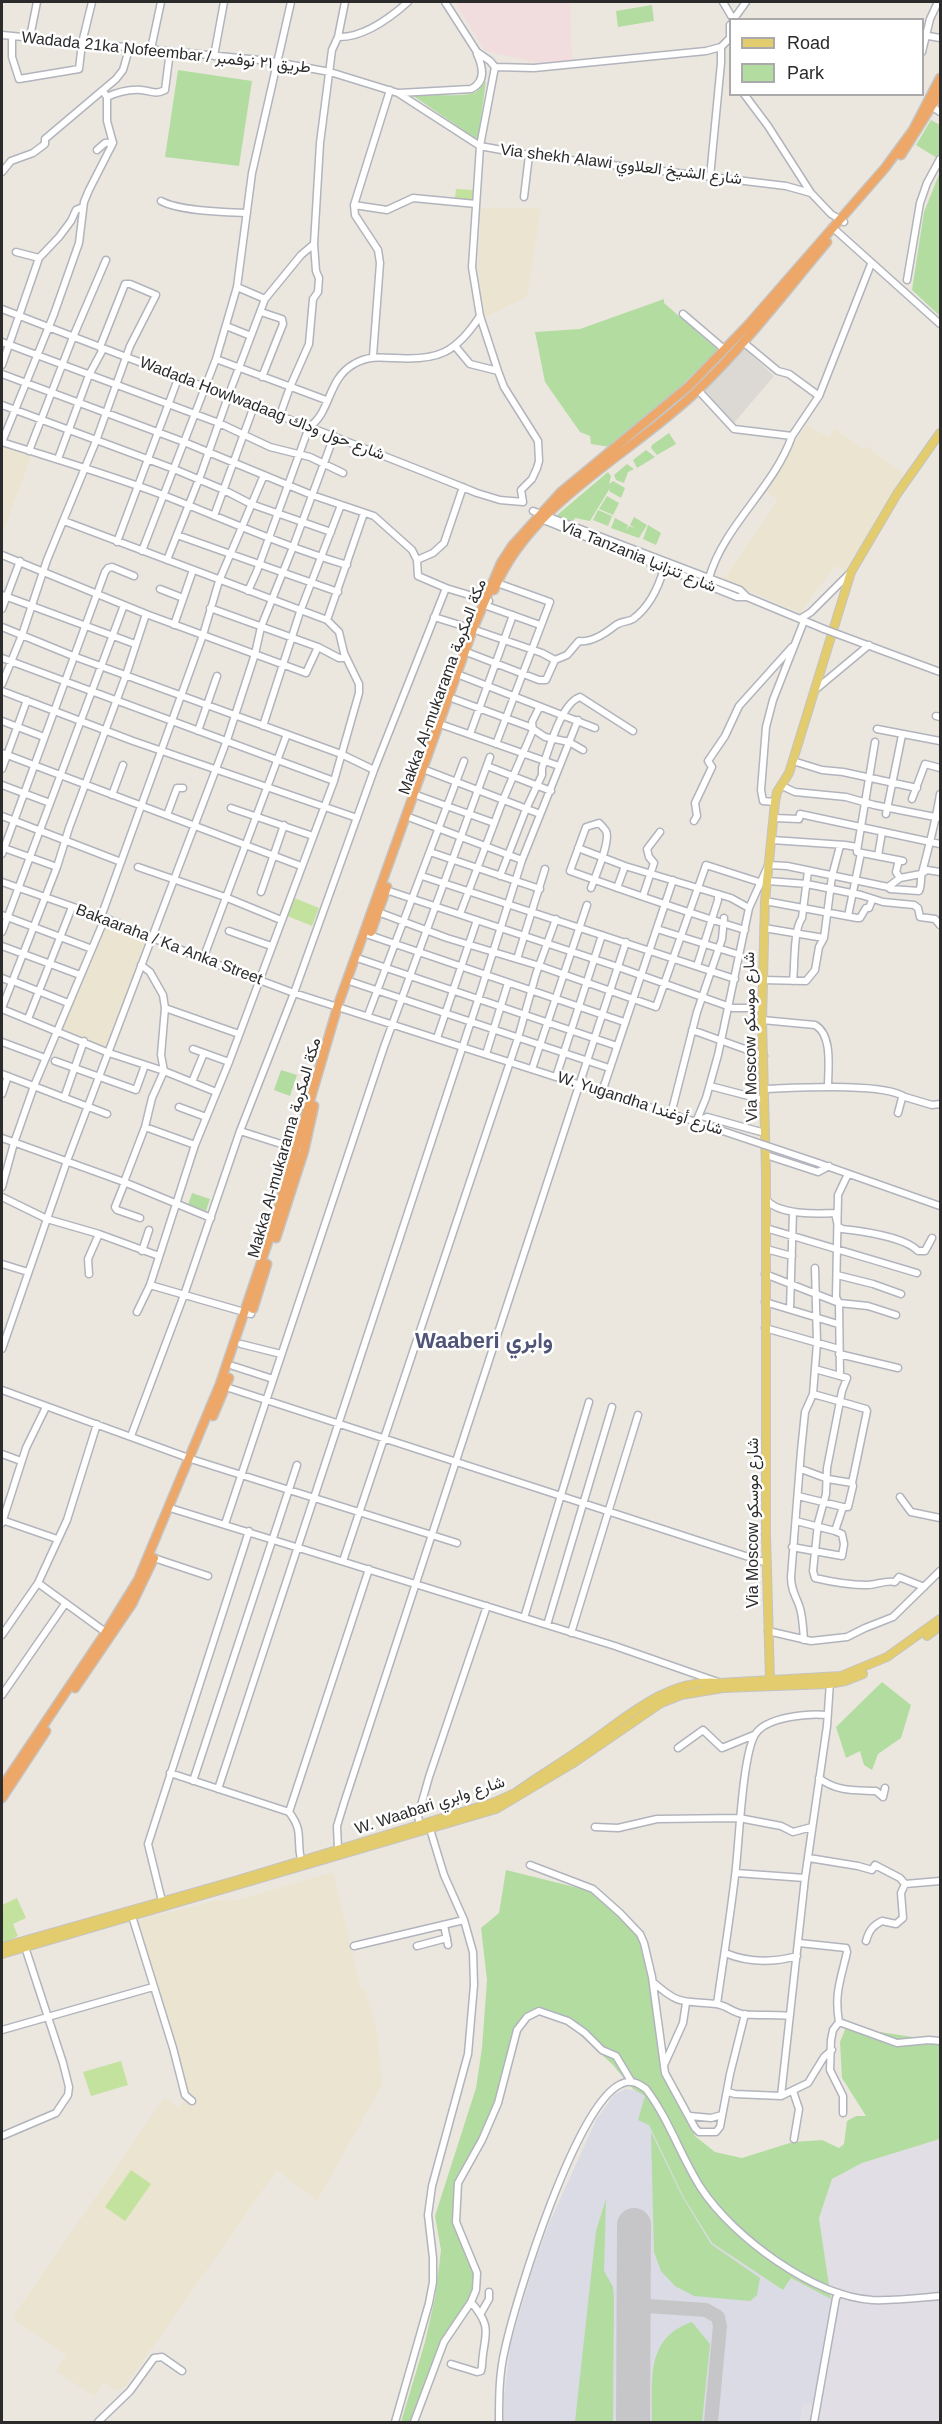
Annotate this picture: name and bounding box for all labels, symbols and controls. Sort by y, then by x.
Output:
legend [729,18,924,96]
street label: Wadada 21ka Nofeembar / طريق ٢١ نوفمبر [20,28,312,78]
text: Road [787,33,830,53]
text: Park [787,63,824,83]
street label: Via shekh Alawi شارع الشيخ العلاوي [499,141,743,189]
street label: Wadada Howlwadaag شارع حول وداك [137,353,387,465]
street label: Via Tanzania شارع تنزانيا [557,517,719,597]
street label: Makka Al-mukarama مكة المكرمة [395,577,491,797]
street label: Bakaaraha / Ka Anka Street [73,900,265,990]
street label: Via Moscow شارع موسكو [740,952,762,1122]
street label: Makka Al-mukarama مكة المكرمة [244,1036,326,1260]
street label: W. Yugandha شارع أوغندا [555,1068,725,1140]
district label: Waaberi وابري [415,1329,553,1355]
street label: Via Moscow شارع موسكو [744,1438,764,1608]
street label: W. Waabari شارع وابري [353,1773,507,1839]

